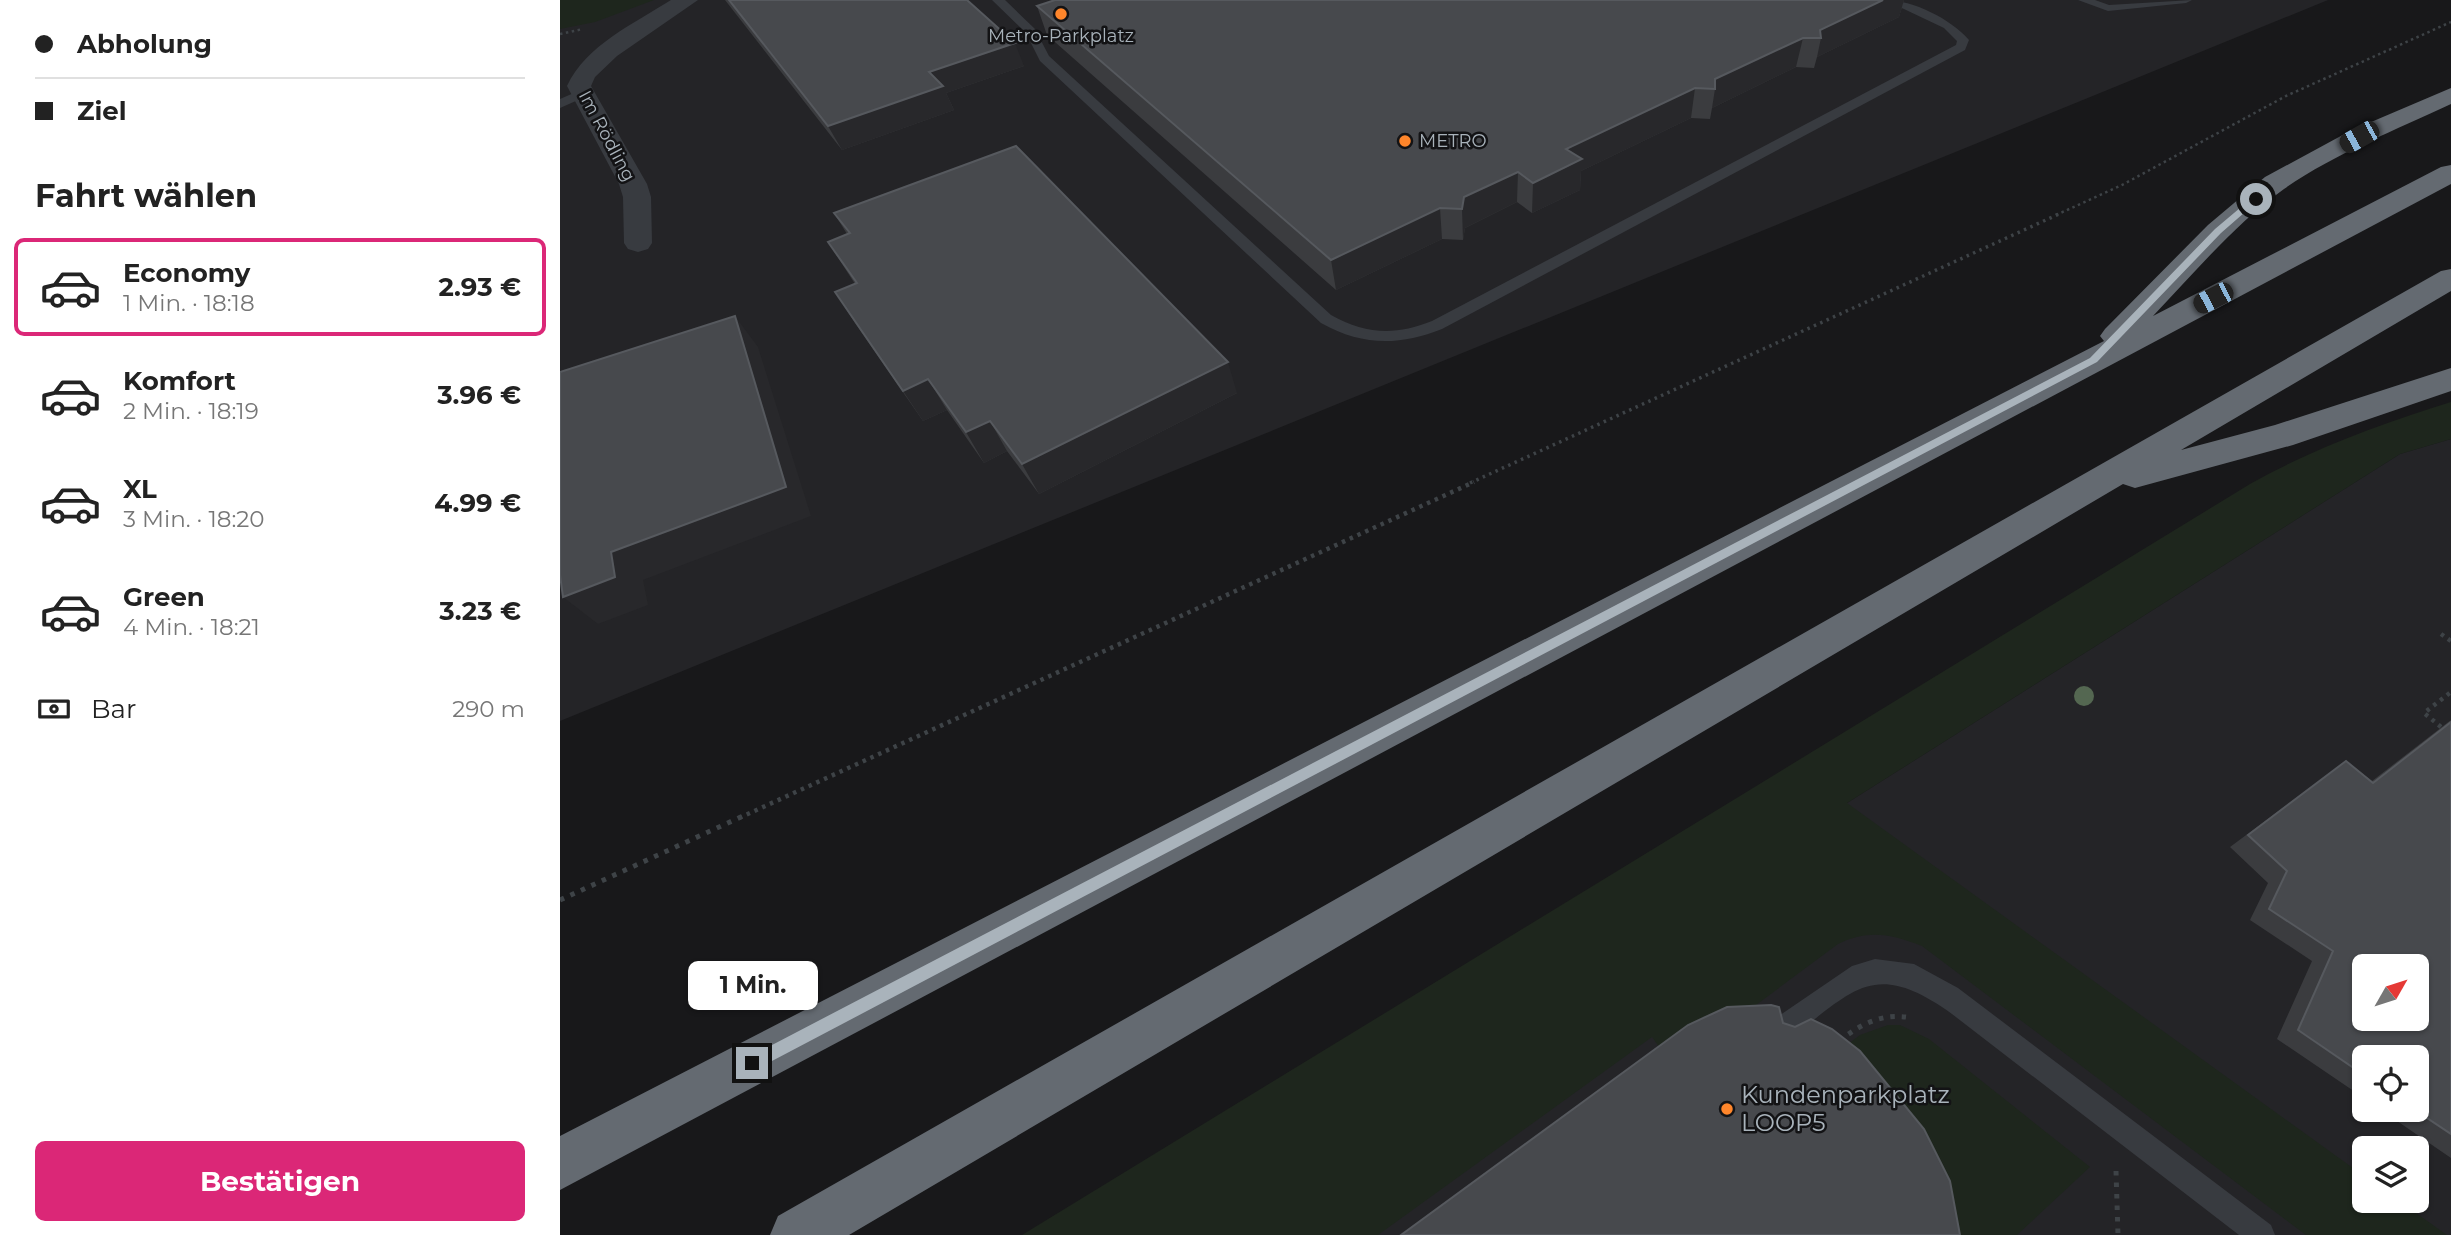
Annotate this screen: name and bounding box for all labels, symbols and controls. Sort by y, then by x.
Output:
marker: Metro-Parkplatz [1053,6,1069,22]
place label: Metro-Parkplatz [988,25,1134,47]
text: Abholung [77,28,212,60]
street label: Im Rödling [574,87,640,185]
text: Ziel [77,95,127,127]
car [2336,118,2383,156]
place label: METRO [1419,130,1487,152]
marker: METRO [1397,133,1413,149]
text: Fahrt wählen [35,176,257,215]
route start [2240,183,2272,215]
icon: car [39,256,102,319]
text: Economy [123,257,250,289]
text: 2.93 € [438,271,521,303]
car [2190,279,2237,317]
text: 1 Min. · 18:18 [123,289,255,317]
icon: car [39,364,102,427]
text: Komfort [123,365,236,397]
text: 3.96 € [437,379,521,411]
text: 2 Min. · 18:19 [123,397,259,425]
icon: car [39,472,102,535]
text: XL [123,473,157,505]
text: 4.99 € [434,487,521,519]
text: 3 Min. · 18:20 [123,505,265,533]
icon: car [39,580,102,643]
text: Green [123,581,205,613]
text: 3.23 € [439,595,521,627]
text: 4 Min. · 18:21 [123,613,260,641]
icon: cash [35,690,73,728]
text: Bar [91,693,136,725]
text: 290 m [452,695,525,723]
north arrow [2352,954,2429,1031]
map controls [2352,954,2429,1213]
callout: 1 Min. [687,962,817,1010]
text: 1 Min. [720,971,786,999]
button: locate [2352,1045,2429,1122]
route end [736,1047,768,1079]
place label: Kundenparkplatz LOOP5 [1741,1080,1950,1137]
marker: Kundenparkplatz LOOP5 [1719,1101,1735,1117]
button: layers [2352,1136,2429,1213]
button: Bestätigen [35,1141,525,1221]

